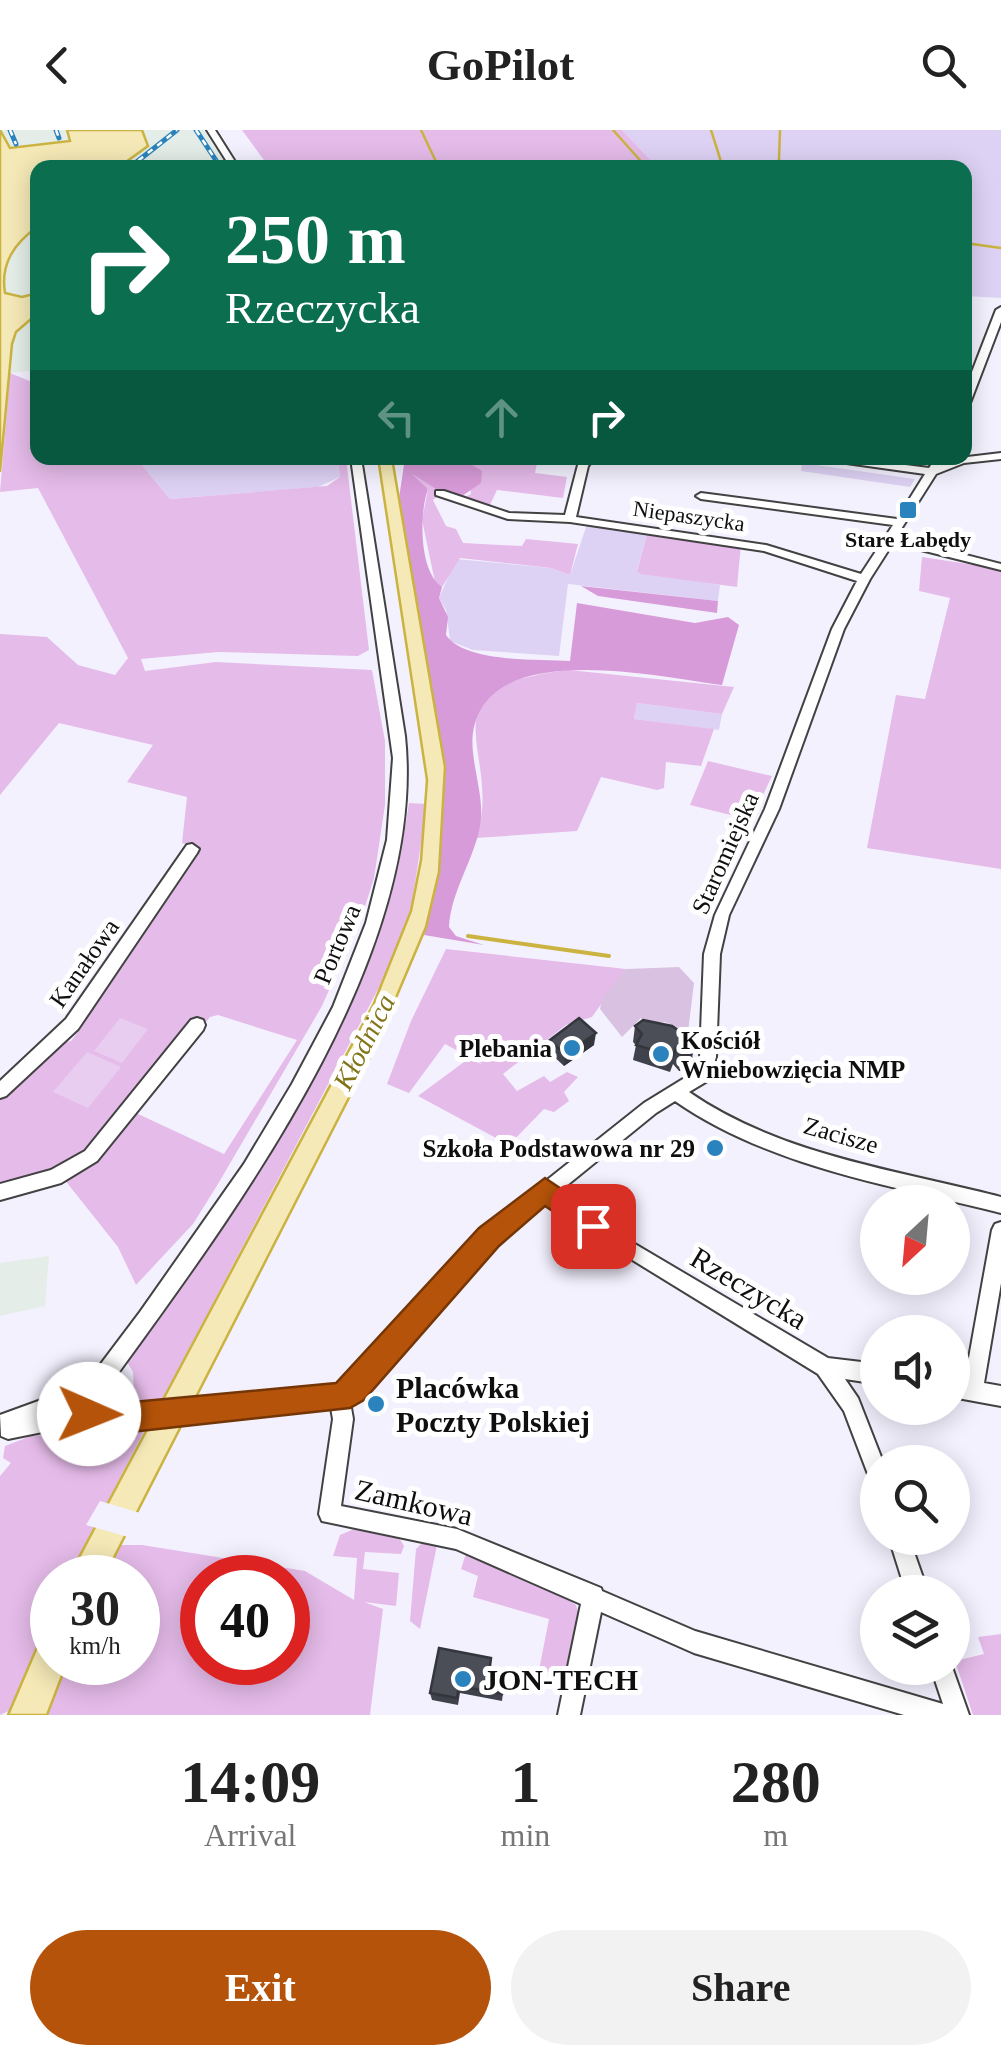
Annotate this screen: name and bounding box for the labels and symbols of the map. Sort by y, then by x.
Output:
street label: Niepaszycka [632,496,747,536]
marker: Stare Łabędy [897,499,919,521]
place label: Stare Łabędy [845,527,971,552]
street label: Staromiejska [686,788,764,918]
street label: Portowa [308,900,366,988]
street label: Kanałowa [44,914,124,1012]
water label: Kłodnica [326,989,401,1096]
place label: Kościół Wniebowzięcia NMP [681,1027,905,1083]
place label: Plebania [459,1035,552,1062]
marker: Plebania [561,1037,583,1059]
marker: Kościół Wniebowzięcia NMP [650,1043,672,1065]
street label: Zacisze [801,1112,881,1158]
place label: Szkoła Podstawowa nr 29 [423,1135,695,1162]
marker: Szkoła Podstawowa nr 29 [704,1137,726,1159]
pin [551,1184,636,1269]
north arrow [860,1185,970,1295]
street label: Rzeczycka [685,1240,813,1336]
position arrow [37,1362,141,1466]
place label: Placówka Poczty Polskiej [396,1371,590,1438]
marker: Placówka Poczty Polskiej [365,1393,387,1415]
street label: Zamkowa [352,1472,476,1532]
speed limit sign: 40 [180,1555,310,1685]
place label: JON-TECH [483,1663,638,1696]
marker: JON-TECH [452,1668,474,1690]

